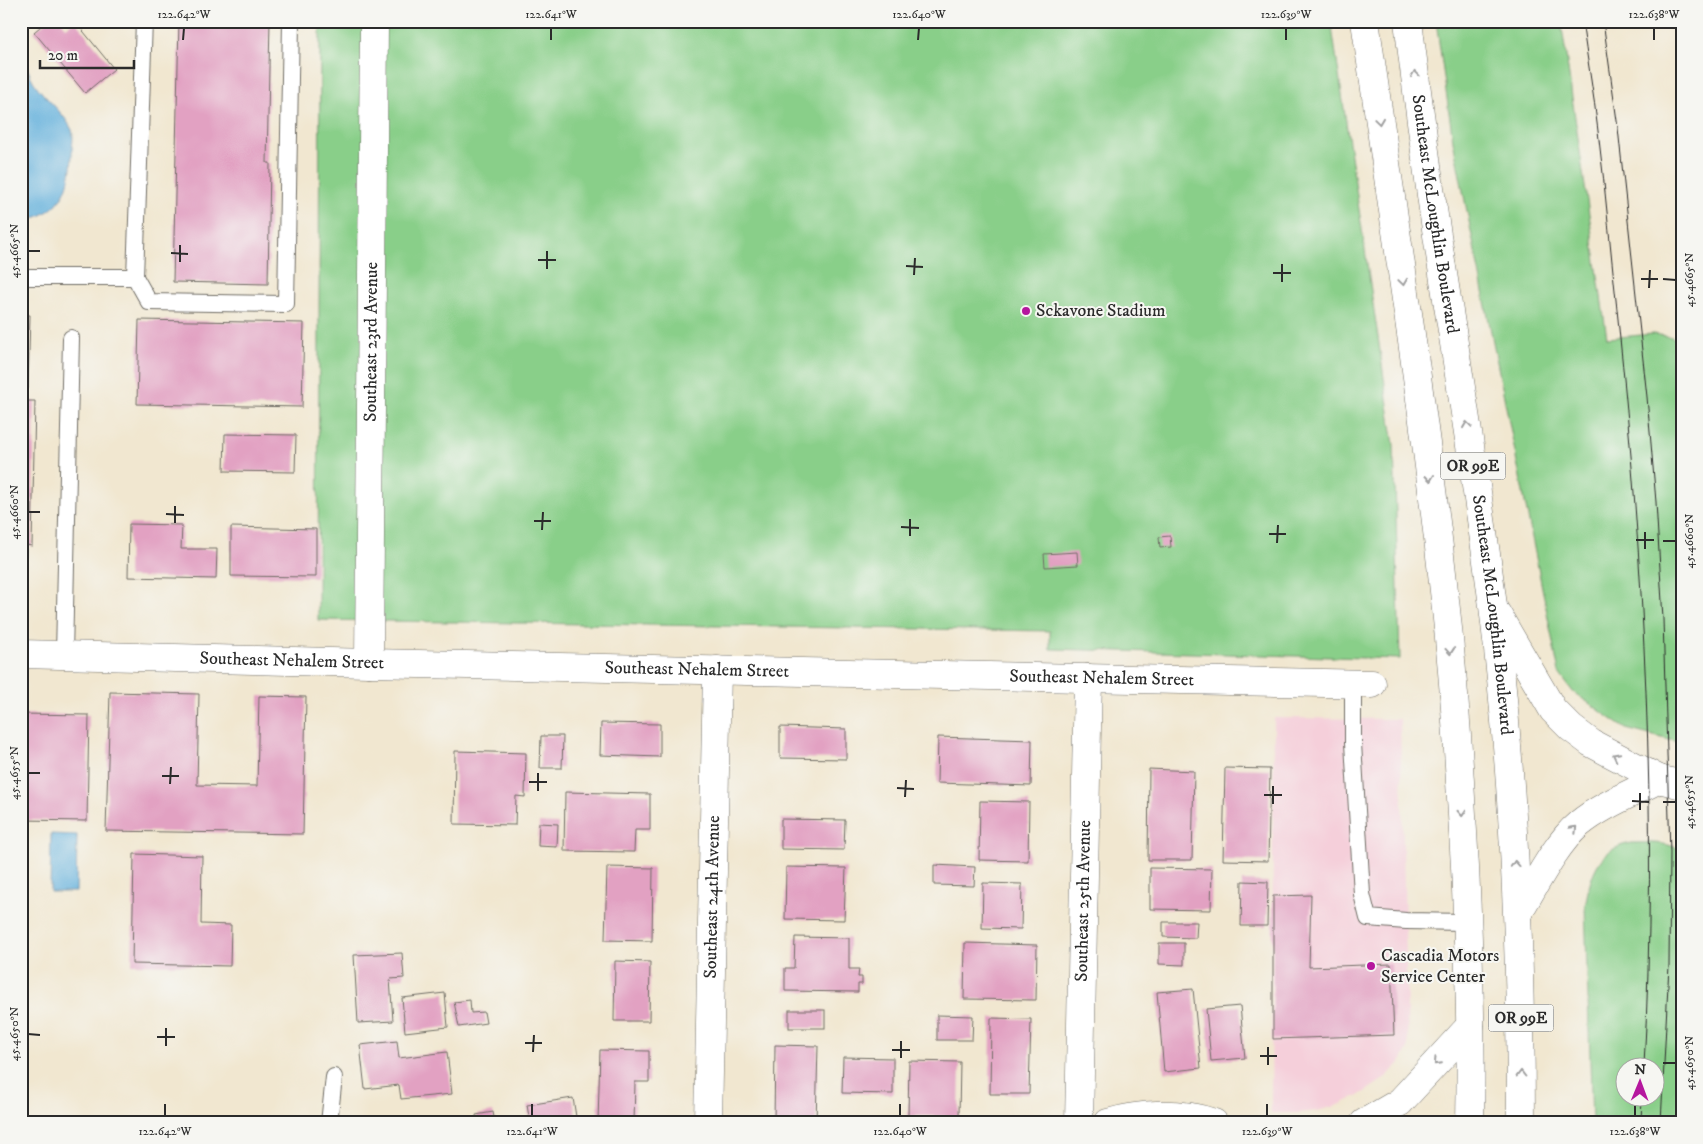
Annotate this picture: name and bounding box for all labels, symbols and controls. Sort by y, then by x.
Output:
text: 122.642°W [157,7,212,22]
text: 122.641°W [525,7,578,22]
text: 122.640°W [892,7,947,22]
text: 122.639°W [1261,7,1312,22]
text: 122.638°W [1629,7,1680,22]
scale bar [40,38,134,70]
text: 20 m [48,46,78,65]
one-way arrow [1410,69,1421,77]
street label: Southeast McLoughlin Boulevard [1407,93,1463,335]
one-way arrow [1374,117,1384,126]
text: 45.4665°N [7,224,22,278]
text: 45.4665°N [1682,253,1697,307]
street label: Southeast 23rd Avenue [360,262,383,422]
one-way arrow [1397,279,1408,287]
place label: Sckavone Stadium [1036,300,1166,322]
marker: Sckavone Stadium [1020,305,1032,317]
one-way arrow [1462,420,1473,428]
road number: OR 99E [1440,452,1506,480]
one-way arrow [1424,474,1435,482]
text: 45.4660°N [7,484,22,539]
street label: Southeast McLoughlin Boulevard [1467,493,1517,736]
text: 45.4660°N [1682,513,1697,568]
one-way arrow [1444,647,1455,655]
street label: Southeast Nehalem Street [199,648,385,674]
street label: Southeast Nehalem Street [604,657,790,683]
street label: Southeast Nehalem Street [1009,665,1194,691]
text: 45.4655°N [7,746,22,800]
one-way arrow [1612,752,1621,762]
text: 45.4655°N [1682,775,1697,829]
one-way arrow [1457,809,1467,817]
street label: Southeast 24th Avenue [700,815,725,979]
street label: Southeast 25th Avenue [1071,820,1096,982]
one-way arrow [1568,826,1577,835]
one-way arrow [1510,860,1521,868]
place label: Cascadia Motors Service Center [1381,945,1499,988]
marker: Cascadia Motors Service Center [1365,960,1377,972]
road number: OR 99E [1488,1004,1554,1032]
text: 45.4650°N [7,1007,22,1061]
text: 45.4650°N [1682,1036,1697,1090]
one-way arrow [1434,1056,1443,1065]
north arrow [1616,1056,1666,1106]
text: N [1634,1061,1647,1079]
one-way arrow [1516,1070,1526,1078]
text: 122.642°W [138,1124,193,1139]
text: 122.641°W [506,1124,559,1139]
text: 122.640°W [873,1124,928,1139]
text: 122.639°W [1242,1124,1293,1139]
text: 122.638°W [1610,1124,1661,1139]

